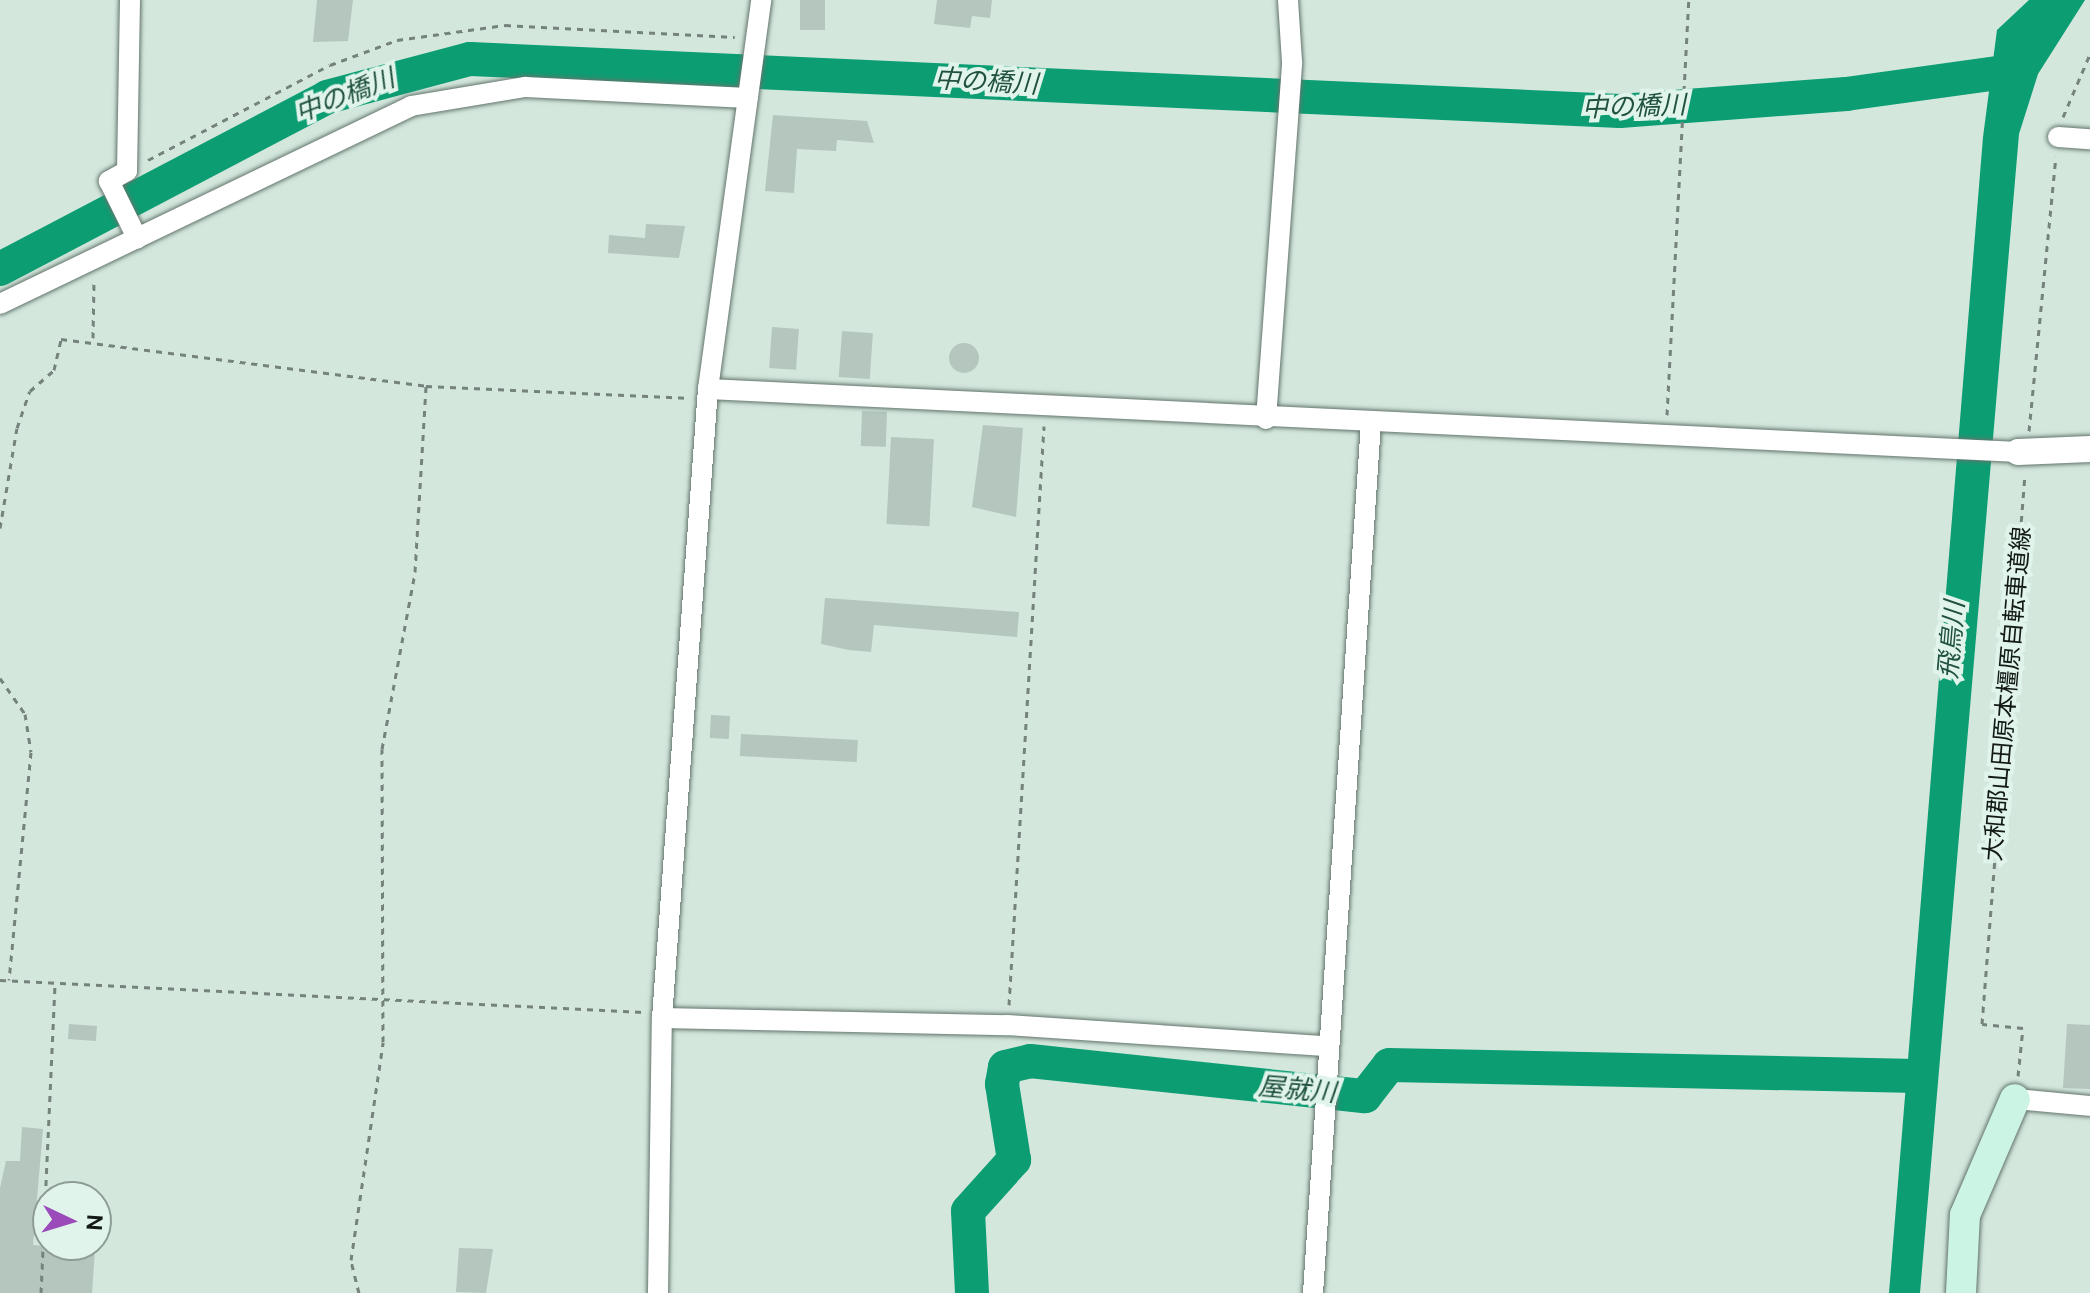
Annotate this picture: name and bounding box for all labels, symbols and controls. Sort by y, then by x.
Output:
water label: 中の橋川 [291,63,399,129]
water label: 中の橋川 [933,64,1039,100]
water label: 中の橋川 [1581,90,1687,124]
street label: 大和郡山田原本橿原自転車道線 [1978,525,2036,863]
water label: 飛鳥川 [1933,600,1971,680]
water label: 屋就川 [1257,1071,1337,1109]
north arrow [32,1181,112,1261]
text: N [79,1214,109,1232]

